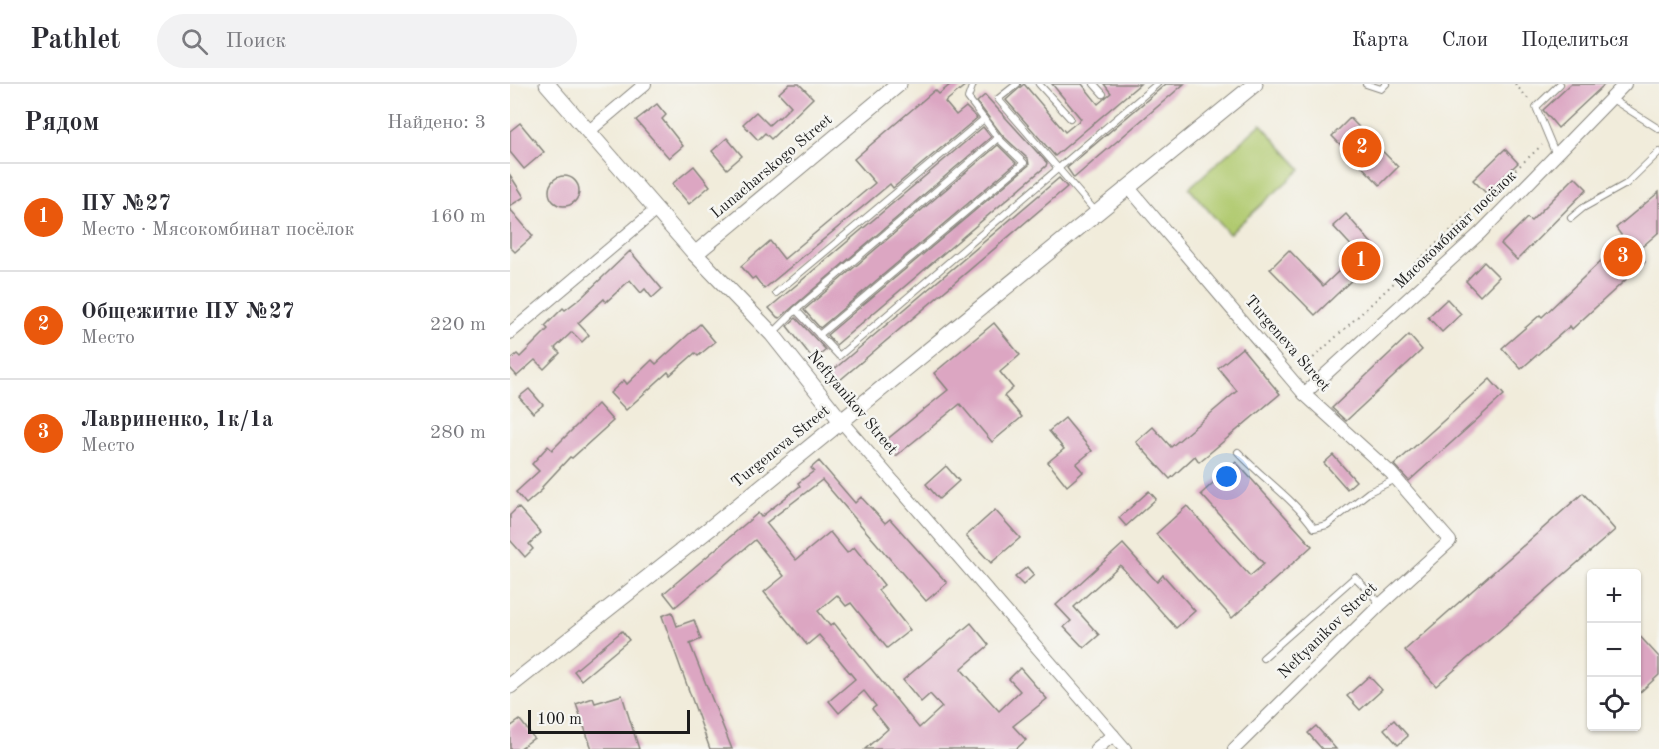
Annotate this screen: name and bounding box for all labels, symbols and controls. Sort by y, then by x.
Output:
search box [157,14,577,68]
icon: search [178,25,211,58]
text: Pathlet [30,27,121,55]
text: Поиск [226,30,286,52]
text: Карта [1352,30,1409,51]
text: Слои [1442,30,1488,51]
text: Поделиться [1521,30,1629,51]
text: Рядом [24,110,99,136]
street label: Lunacharskogo Street [708,112,836,222]
text: Найдено: 3 [387,113,486,133]
pin: 2 [1342,126,1382,170]
street label: Мясокомбинат посёлок [1392,168,1520,292]
text: ПУ №27 [81,193,171,215]
text: 1 [38,207,49,227]
text: 160 m [430,207,486,227]
text: Место · Мясокомбинат посёлок [81,220,355,240]
pin: 3 [1604,234,1642,279]
pin: 1 [1342,238,1380,284]
street label: Turgeneva Street [1241,293,1333,395]
text: Общежитие ПУ №27 [81,301,295,323]
text: 2 [38,315,49,335]
text: 220 m [430,315,486,335]
text: Место [81,328,135,348]
street label: Neftyanikov Street [804,348,900,458]
street label: Turgeneva Street [729,402,833,491]
text: Лавриненко, 1к/1а [81,409,273,431]
text: 3 [38,423,49,443]
text: 280 m [430,423,486,443]
text: Место [81,436,135,456]
your location [1212,462,1241,491]
map controls [1587,569,1641,731]
button: + [1587,569,1641,623]
street label: Neftyanikov Street [1276,580,1381,682]
button: − [1587,623,1641,677]
button: locate [1587,677,1641,731]
scale bar [528,707,690,734]
text: 100 m [537,712,582,728]

